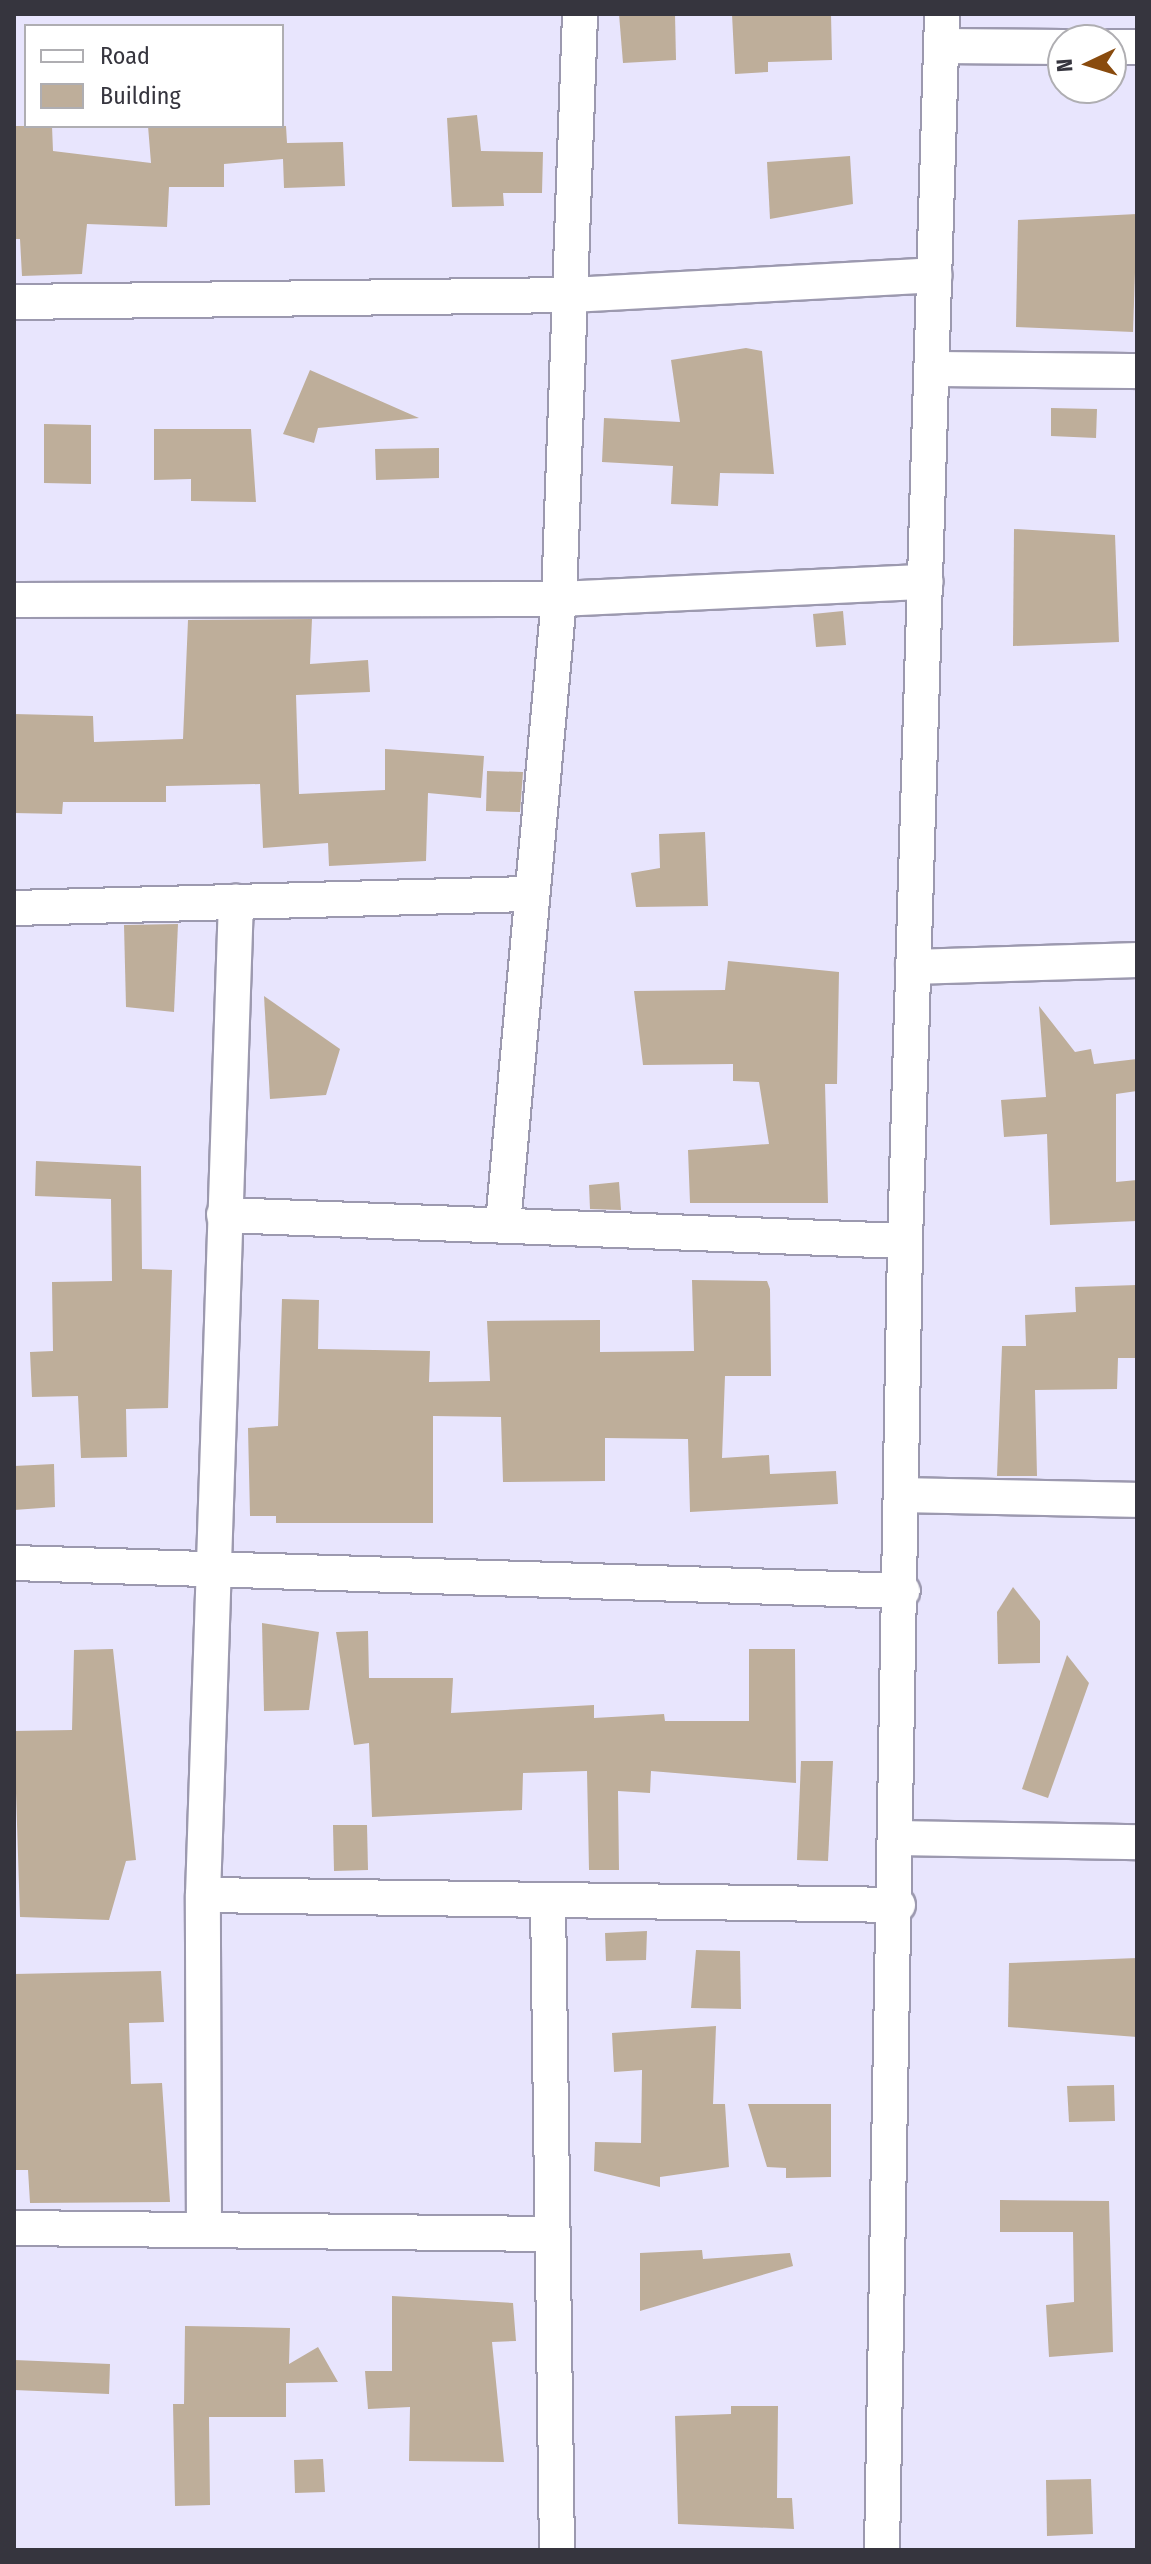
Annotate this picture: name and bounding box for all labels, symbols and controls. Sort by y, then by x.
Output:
legend [24,24,284,128]
north arrow [1047,24,1127,104]
text: Road [100,42,150,70]
text: N [1051,58,1078,73]
text: Building [100,82,181,110]

